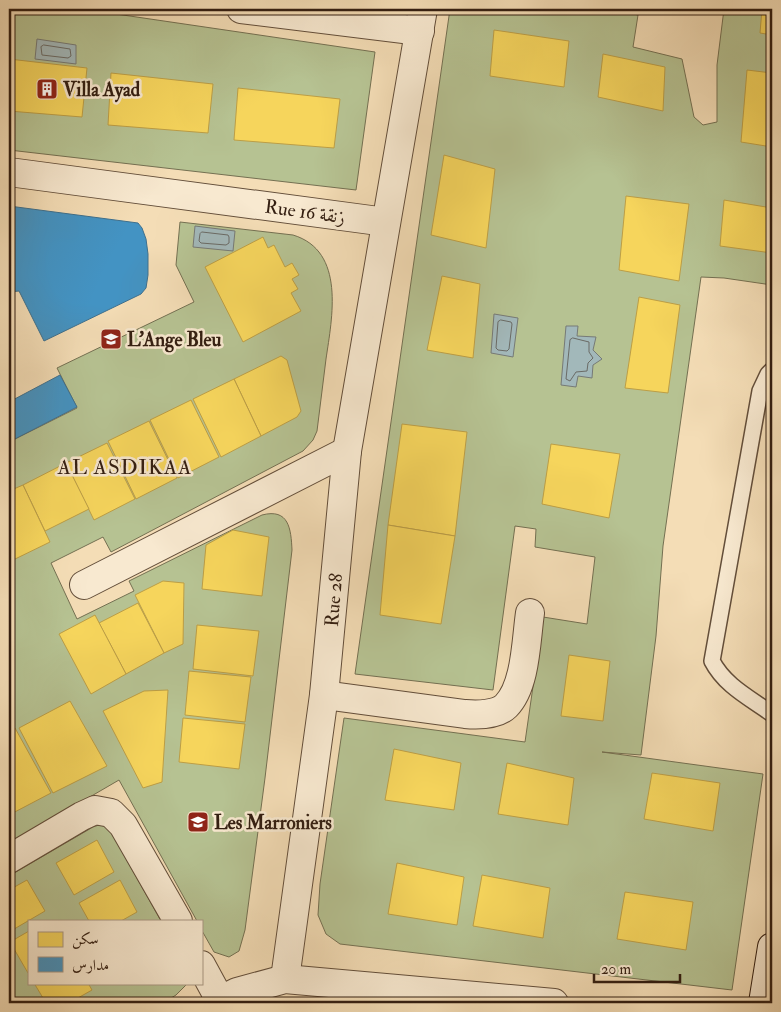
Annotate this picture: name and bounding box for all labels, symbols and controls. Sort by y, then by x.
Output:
building icon: Villa Ayad [35,77,59,101]
place label: Villa Ayad [62,78,141,103]
street label: Rue 16 زنقة [263,194,347,230]
school or university icon: L'Ange Bleu [99,327,123,351]
place label: L'Ange Bleu [127,328,222,353]
district label: AL ASDIKAA [57,454,192,481]
street label: Rue 28 [320,572,348,628]
school or university icon: Les Marroniers [186,810,210,834]
place label: Les Marroniers [214,811,332,835]
legend [28,920,202,984]
text: سكن [72,930,99,949]
scale bar [594,952,680,984]
text: مدارس [72,956,109,975]
text: 20 m [601,960,631,979]

